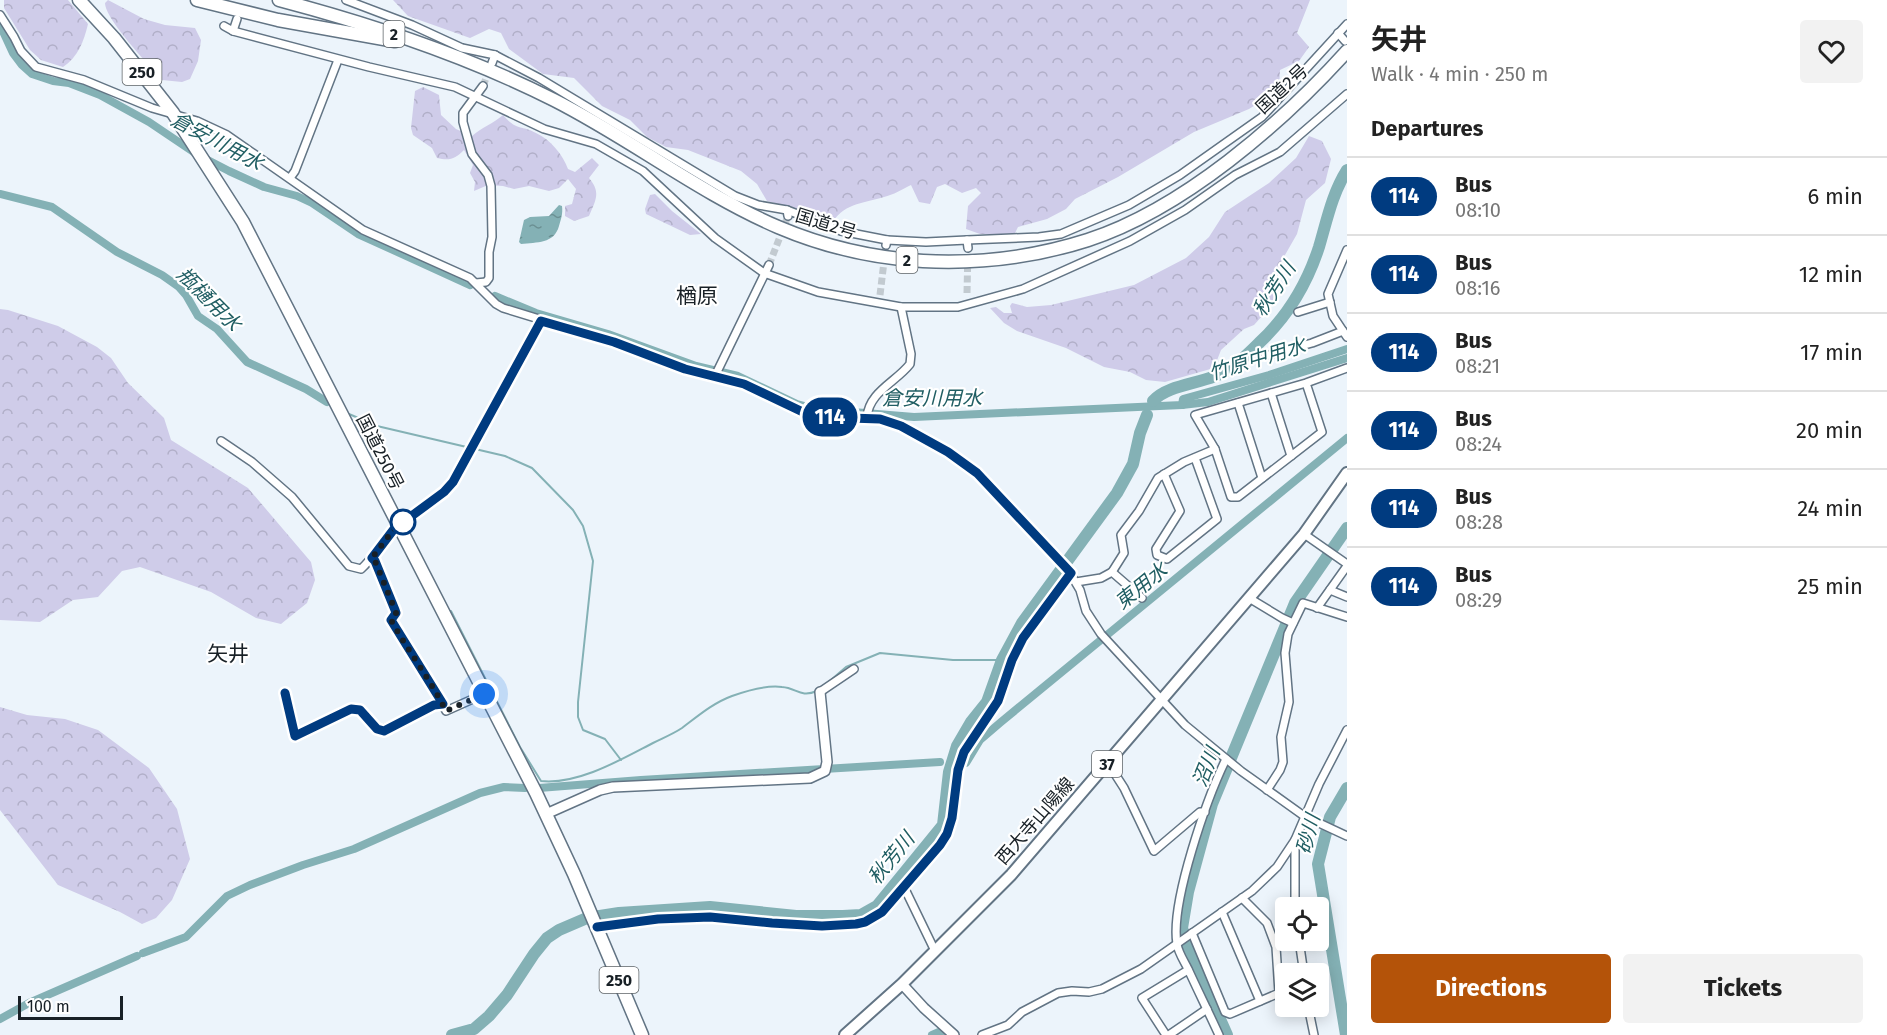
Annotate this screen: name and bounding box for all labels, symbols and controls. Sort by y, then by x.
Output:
button: heart [1800,20,1863,83]
road number: 2 [384,21,404,47]
text: 矢井 [1371,23,1427,56]
road number: 250 [122,59,162,85]
street label: 国道2号 [1251,59,1313,119]
text: Walk · 4 min · 250 m [1371,62,1548,86]
water label: 倉安川用水 [167,107,269,176]
text: Departures [1371,115,1483,142]
text: Bus [1455,171,1492,198]
text: 114 [1389,183,1419,209]
text: 6 min [1807,183,1863,210]
text: 08:10 [1455,198,1501,222]
street label: 国道2号 [793,204,859,244]
road number: 2 [896,247,918,273]
text: Bus [1455,249,1492,276]
water label: 秋芳川 [1248,256,1301,321]
text: 114 [1389,261,1419,287]
text: 12 min [1799,261,1863,288]
water label: 瓶樋用水 [172,262,247,337]
text: 08:16 [1455,276,1501,300]
district label: 楢原 [676,283,718,309]
text: Bus [1455,327,1492,354]
water label: 竹原中用水 [1206,332,1310,385]
text: 114 [1389,339,1419,365]
text: 17 min [1800,339,1863,366]
text: 08:21 [1455,354,1500,378]
water label: 倉安川用水 [882,386,984,410]
line badge: 114 [796,398,864,436]
text: 114 [815,404,845,430]
text: Bus [1455,405,1492,432]
street label: 国道250号 [352,410,408,494]
text: 114 [1389,417,1419,443]
text: 20 min [1796,417,1863,444]
text: 08:24 [1455,432,1502,456]
text: Bus [1455,483,1492,510]
text: 114 [1389,495,1419,521]
text: 24 min [1797,495,1863,522]
unlabelled marker [390,509,416,535]
text: 08:28 [1455,510,1503,534]
water label: 東用水 [1110,557,1173,614]
text: Bus [1455,561,1492,588]
text: 114 [1389,573,1419,599]
text: 25 min [1797,573,1863,600]
text: 08:29 [1455,588,1502,612]
district label: 矢井 [207,641,249,667]
your location [469,679,499,709]
water label: 沼川 [1187,742,1225,790]
road number: 37 [1092,751,1122,777]
street label: 西大寺山陽線 [991,773,1079,869]
water label: 砂川 [1291,810,1325,856]
water label: 秋芳川 [863,826,920,889]
map controls [1275,897,1329,1017]
button: locate [1275,897,1329,951]
button: Directions [1371,954,1611,1023]
button: Tickets [1623,954,1863,1023]
button: layers [1275,963,1329,1017]
road number: 250 [600,967,638,993]
scale bar [18,993,123,1020]
text: 100 m [27,997,70,1016]

